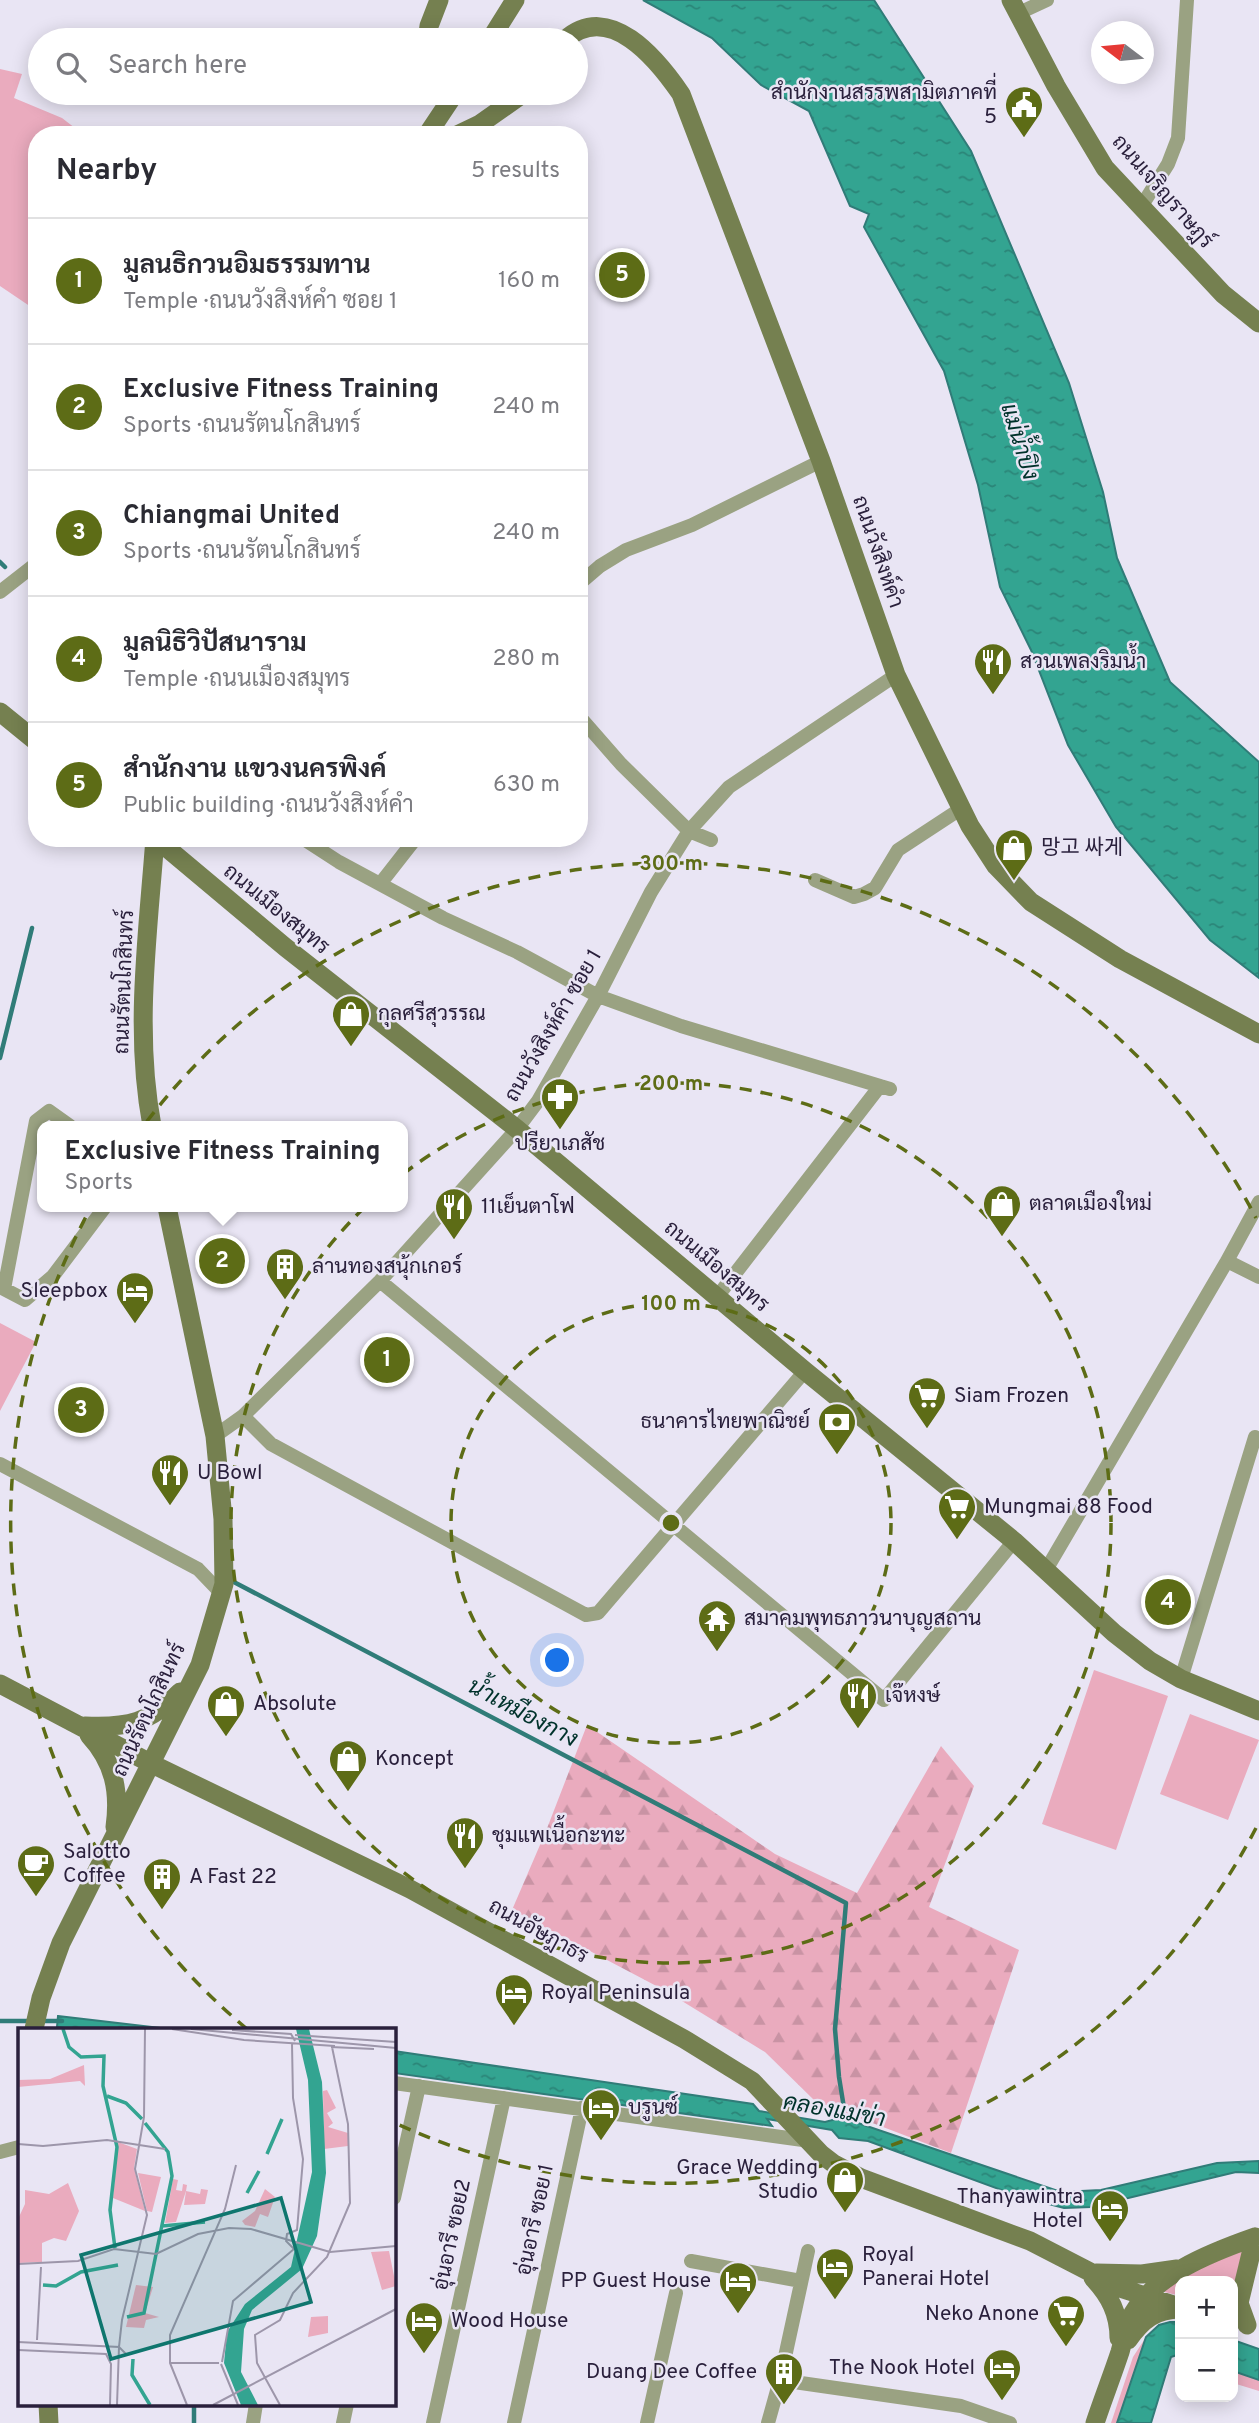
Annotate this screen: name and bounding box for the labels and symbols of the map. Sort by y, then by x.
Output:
north arrow [1091,21,1154,84]
place label: สำนักงานสรรพสามิตภาคที่ 5 [771,72,997,131]
public building icon: สำนักงานสรรพสามิตภาคที่ 5 [1003,84,1045,139]
street label: ถนนเจริญราษฎร์ [1105,128,1220,255]
pin: 5 [599,249,645,301]
water label: แม่น้ำปิง [993,398,1051,484]
street label: ถนนวังสิงห์คำ [845,492,911,612]
restaurant icon: สวนเพลงริมน้ำ [972,641,1014,696]
place label: สวนเพลงริมน้ำ [1020,643,1146,676]
shop icon: 망고 싸게 [993,827,1035,882]
place label: 망고 싸게 [1041,835,1123,862]
text: 300 m [639,851,703,878]
street label: ถนนเมืองสมุทร [217,857,336,961]
street label: ถนนรัตนโกสินทร์ [107,909,141,1055]
street label: ถนนวังสิงห์คำ ซอย 1 [498,944,609,1107]
shop icon: กุลศรีสุวรรณ [330,993,372,1048]
place label: กุลศรีสุวรรณ [378,1000,486,1028]
text: 200 m [639,1071,703,1098]
pharmacy icon: ปรียาเภสัช [539,1076,581,1131]
place label: ปรียาเภสัช [515,1130,605,1158]
shop icon: ตลาดเมืองใหม่ [981,1183,1023,1238]
restaurant icon: 11เย็นตาโฟ [433,1186,475,1241]
place label: ตลาดเมืองใหม่ [1029,1189,1152,1218]
place label: 11เย็นตาโฟ [481,1191,575,1221]
street label: ถนนเมืองสมุทร [658,1214,775,1319]
pin: 2 [199,1235,245,1287]
building icon: ลานทองสนุ้กเกอร์ [264,1246,306,1301]
place label: ลานทองสนุ้กเกอร์ [312,1252,462,1281]
hotel icon: Sleepbox [114,1270,156,1325]
place label: Sleepbox [21,1278,108,1305]
text: 100 m [641,1291,701,1318]
pin: 1 [364,1334,410,1386]
supermarket icon: Siam Frozen [906,1375,948,1430]
place label: Siam Frozen [954,1383,1069,1410]
pin: 3 [58,1384,104,1436]
bank icon: ธนาคารไทยพาณิชย์ [816,1401,858,1456]
place label: ธนาคารไทยพาณิชย์ [641,1407,810,1436]
restaurant icon: U Bowl [149,1452,191,1507]
place label: U Bowl [197,1460,262,1487]
supermarket icon: Mungmai 88 Food [936,1486,978,1541]
place label: Mungmai 88 Food [984,1494,1153,1521]
centre of rings [659,1511,683,1535]
pin: 4 [1145,1576,1191,1628]
temple icon: สมาคมพุทธภาวนาบุญสถาน [696,1598,738,1653]
place label: สมาคมพุทธภาวนาบุญสถาน [744,1606,981,1633]
street label: ถนนรัตนโกสินทร์ [105,1638,193,1781]
your location [540,1643,574,1677]
water label: น้ำเหมืองกาง [462,1666,586,1755]
restaurant icon: เจ๊หงษ์ [837,1675,879,1730]
place label: เจ๊หงษ์ [885,1681,941,1710]
shop icon: Absolute [205,1683,247,1738]
place label: Absolute [253,1691,337,1718]
shop icon: Koncept [327,1738,369,1793]
place label: Koncept [375,1746,454,1773]
restaurant icon: ชุมแพเนื้อกะทะ [444,1815,486,1870]
place label: ชุมแพเนื้อกะทะ [492,1815,625,1850]
place label: Salotto Coffee [63,1839,131,1890]
cafe icon: Salotto Coffee [15,1843,57,1898]
building icon: A Fast 22 [141,1856,183,1911]
place label: A Fast 22 [189,1864,277,1891]
street label: ถนนอัษฎาธร [483,1894,593,1970]
hotel icon: Royal Peninsula [493,1972,535,2027]
place label: Royal Peninsula [541,1980,690,2007]
inset map [18,2028,396,2406]
hotel icon: บรูนซ์ [580,2087,622,2142]
water label: คลองแม่ข่า [781,2087,888,2135]
place label: บรูนซ์ [628,2093,678,2122]
place label: Grace Wedding Studio [676,2155,818,2206]
shop icon: Grace Wedding Studio [824,2159,866,2214]
street label: อุ่นอารี ซอย 1 [510,2162,561,2278]
street label: อุ่นอารี ซอย2 [427,2176,478,2293]
place label: Thanyawintra Hotel [956,2184,1083,2235]
hotel icon: Thanyawintra Hotel [1089,2188,1131,2243]
place label: Royal Panerai Hotel [862,2242,990,2293]
hotel icon: Royal Panerai Hotel [814,2246,856,2301]
hotel icon: PP Guest House [717,2260,759,2315]
place label: PP Guest House [561,2268,711,2295]
supermarket icon: Neko Anone [1045,2293,1087,2348]
hotel icon: Wood House [403,2300,445,2355]
place label: Neko Anone [925,2301,1039,2328]
place label: Wood House [451,2308,568,2335]
hotel icon: The Nook Hotel [981,2347,1023,2402]
building icon: Duang Dee Coffee [763,2351,805,2406]
place label: The Nook Hotel [829,2355,975,2382]
place label: Duang Dee Coffee [586,2359,757,2386]

